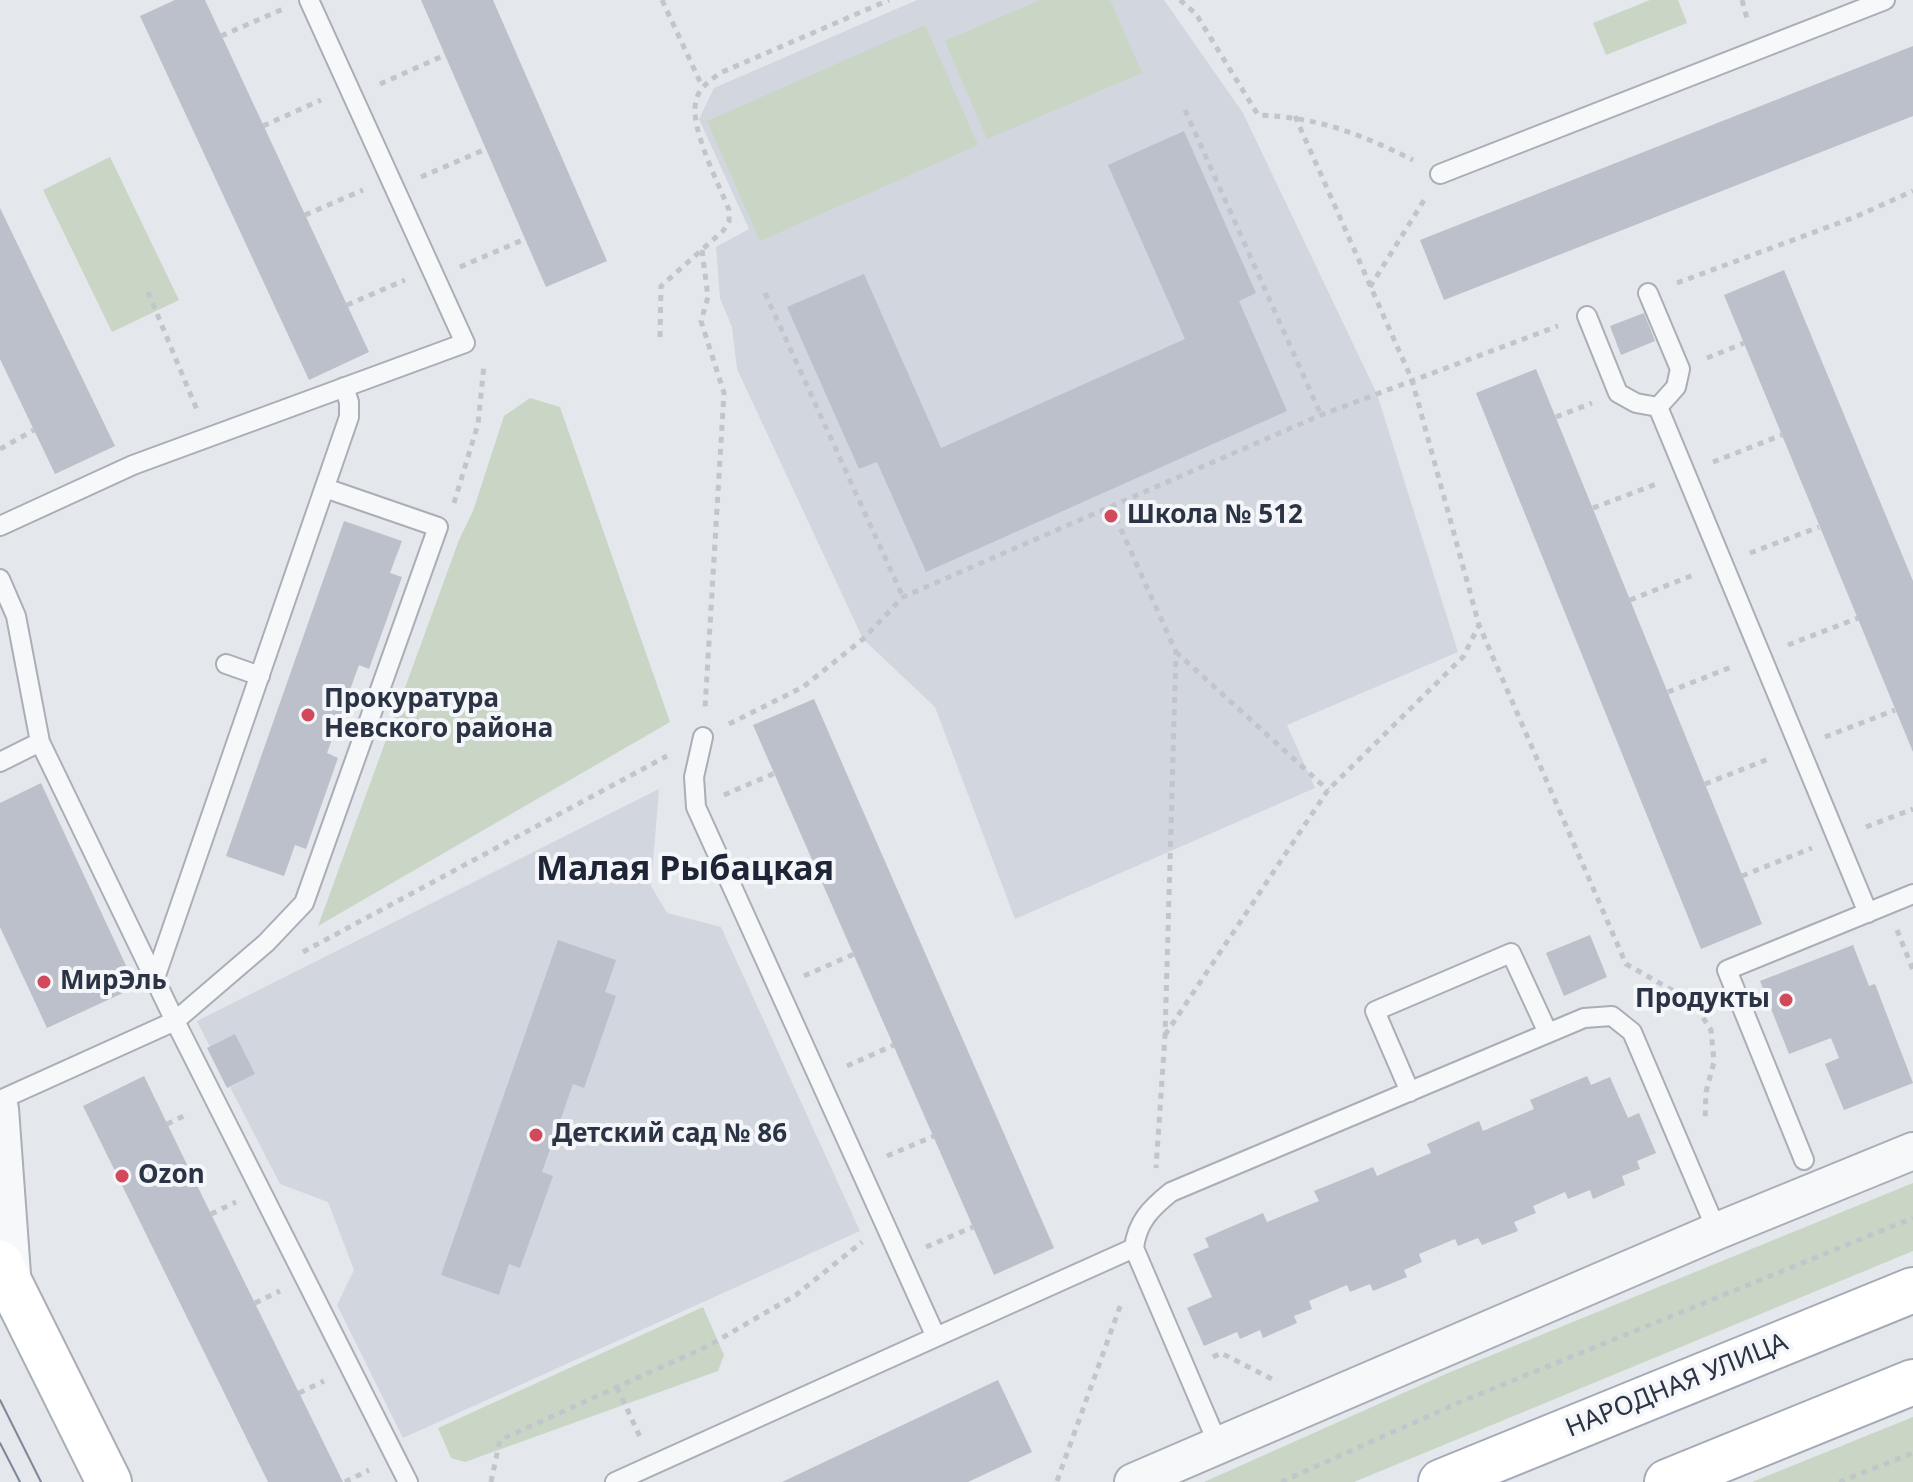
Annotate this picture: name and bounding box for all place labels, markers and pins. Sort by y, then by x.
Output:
place label: Школа № 512 [1127,500,1303,532]
marker: Школа № 512 [1102,507,1120,525]
place label: Прокуратура Невского района [324,684,553,746]
marker: Прокуратура Невского района [299,706,317,724]
place label: МирЭль [60,966,167,998]
marker: МирЭль [35,973,53,991]
place label: Продукты [1635,984,1770,1016]
marker: Продукты [1777,991,1795,1009]
place label: Детский сад № 86 [552,1119,787,1151]
marker: Детский сад № 86 [527,1126,545,1144]
place label: Ozon [138,1160,205,1192]
marker: Ozon [113,1167,131,1185]

